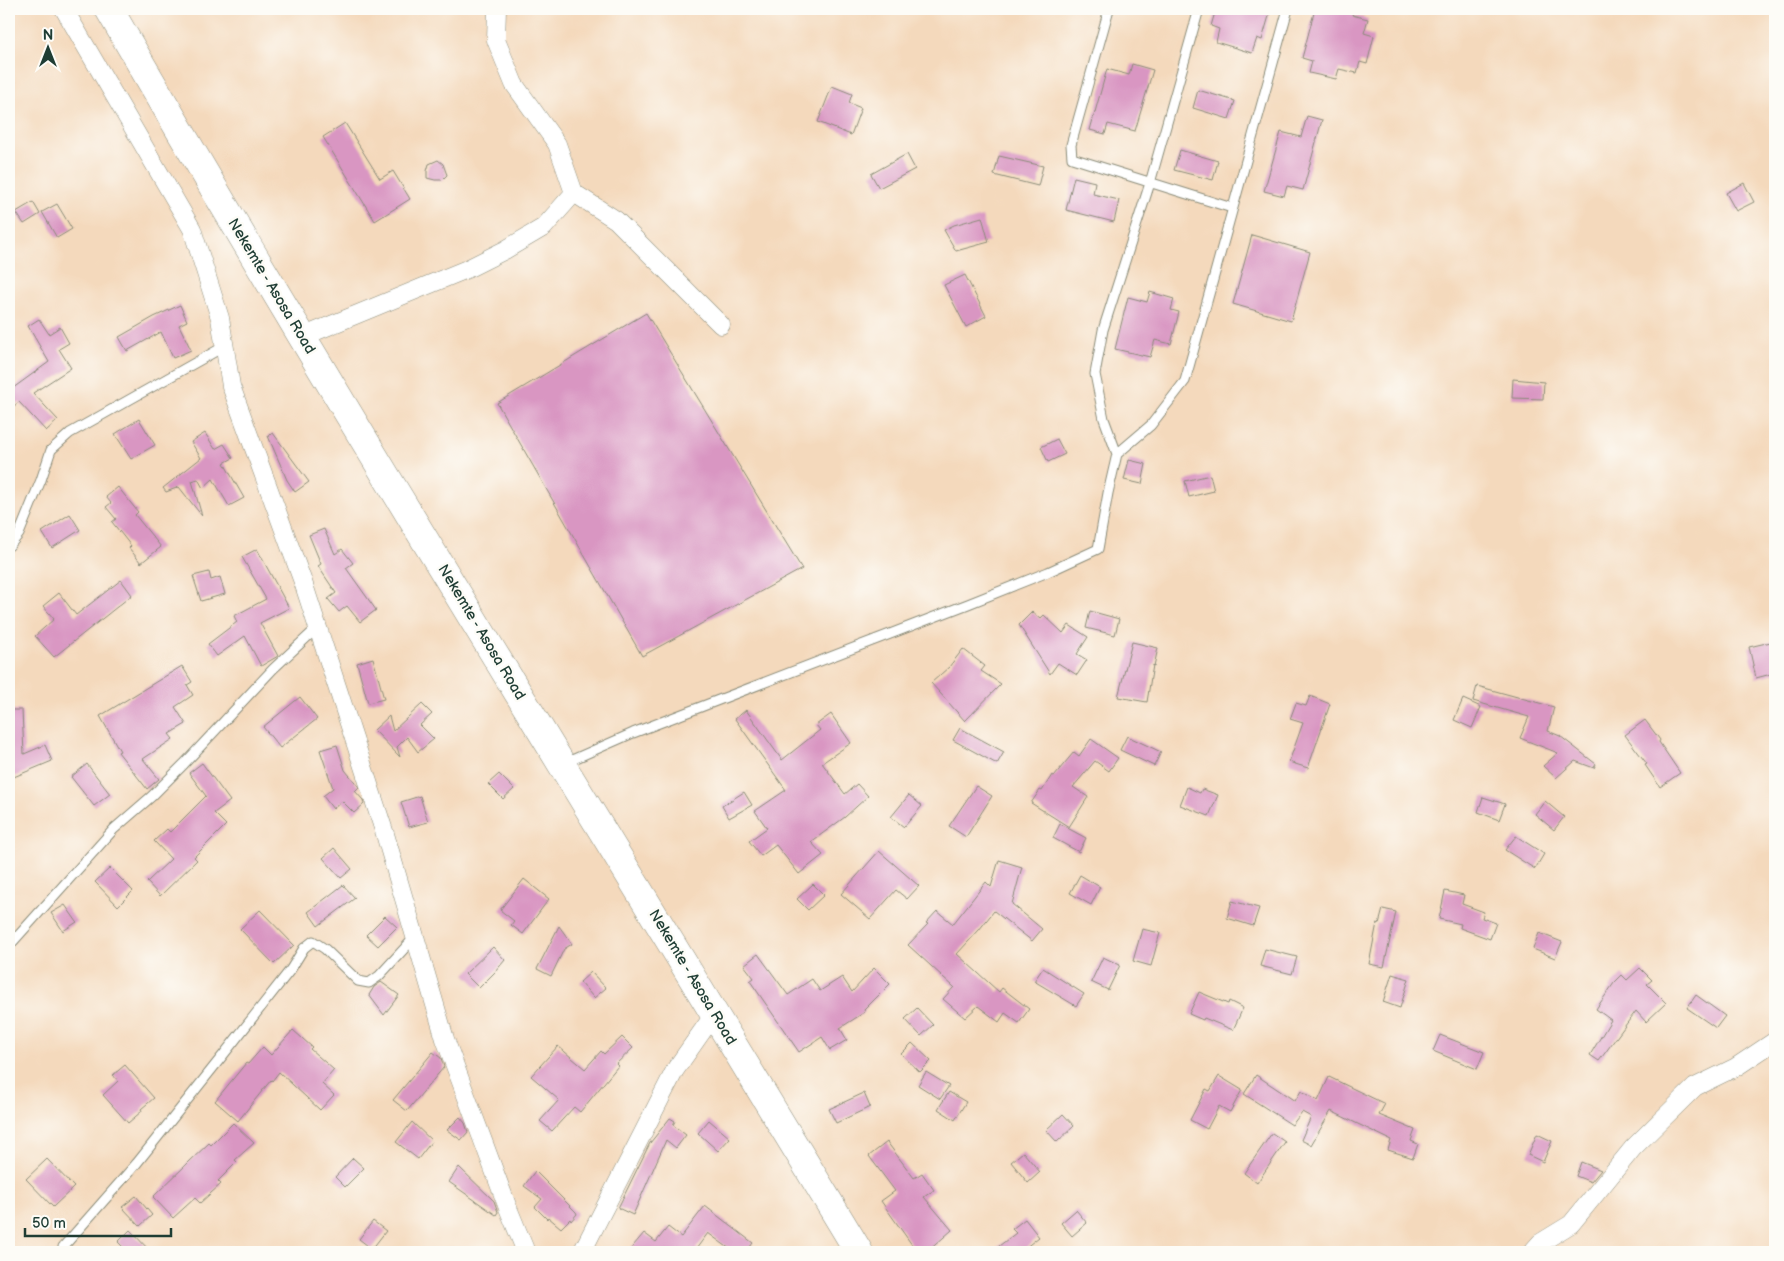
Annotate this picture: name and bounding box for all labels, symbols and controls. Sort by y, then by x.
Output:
north arrow [22,22,72,72]
text: N [43,27,53,44]
street label: Nekemte - Asosa Road [224,215,320,358]
street label: Nekemte - Asosa Road [434,561,530,704]
street label: Nekemte - Asosa Road [645,906,741,1049]
scale bar [25,1206,171,1238]
text: 50 m [32,1214,66,1233]

